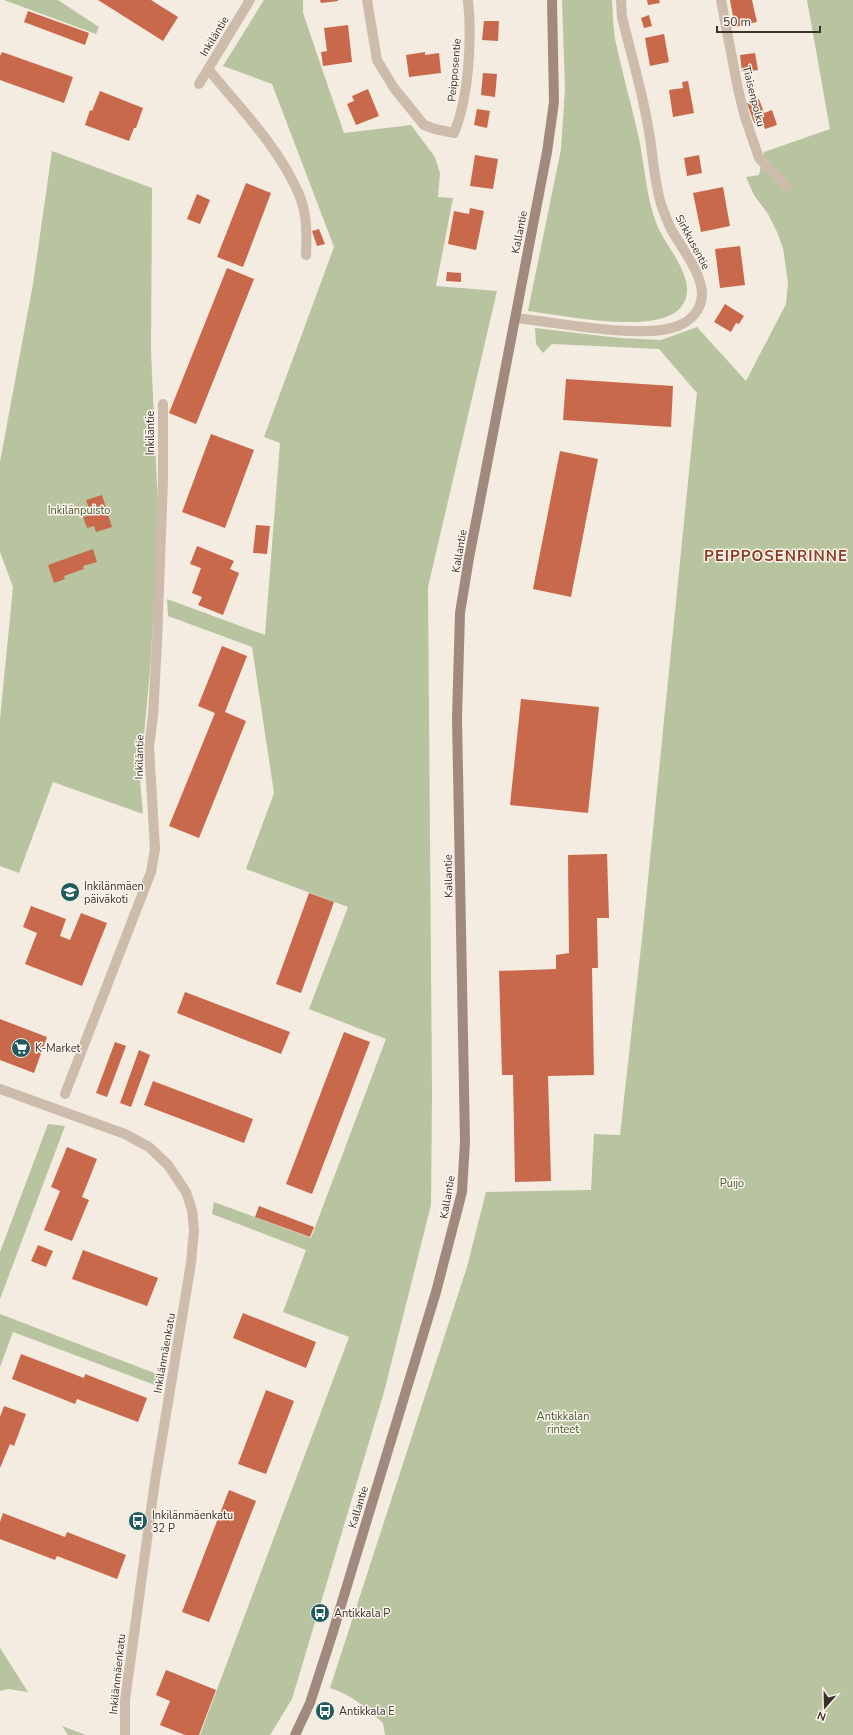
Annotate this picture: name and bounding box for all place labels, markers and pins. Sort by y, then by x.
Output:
place label: Inkilänmäen päiväkoti [84,879,144,907]
school or university icon: Inkilänmäen päiväkoti [59,881,81,903]
supermarket icon: K-Market [10,1037,32,1059]
place label: K-Market [35,1041,81,1056]
place label: Inkilänmäenkatu 32 P [152,1508,233,1536]
bus stop icon: Inkilänmäenkatu 32 P [127,1510,149,1532]
bus stop icon: Antikkala P [309,1602,331,1624]
place label: Antikkala P [334,1606,390,1621]
bus stop icon: Antikkala E [314,1700,336,1722]
place label: Antikkala E [339,1704,395,1719]

